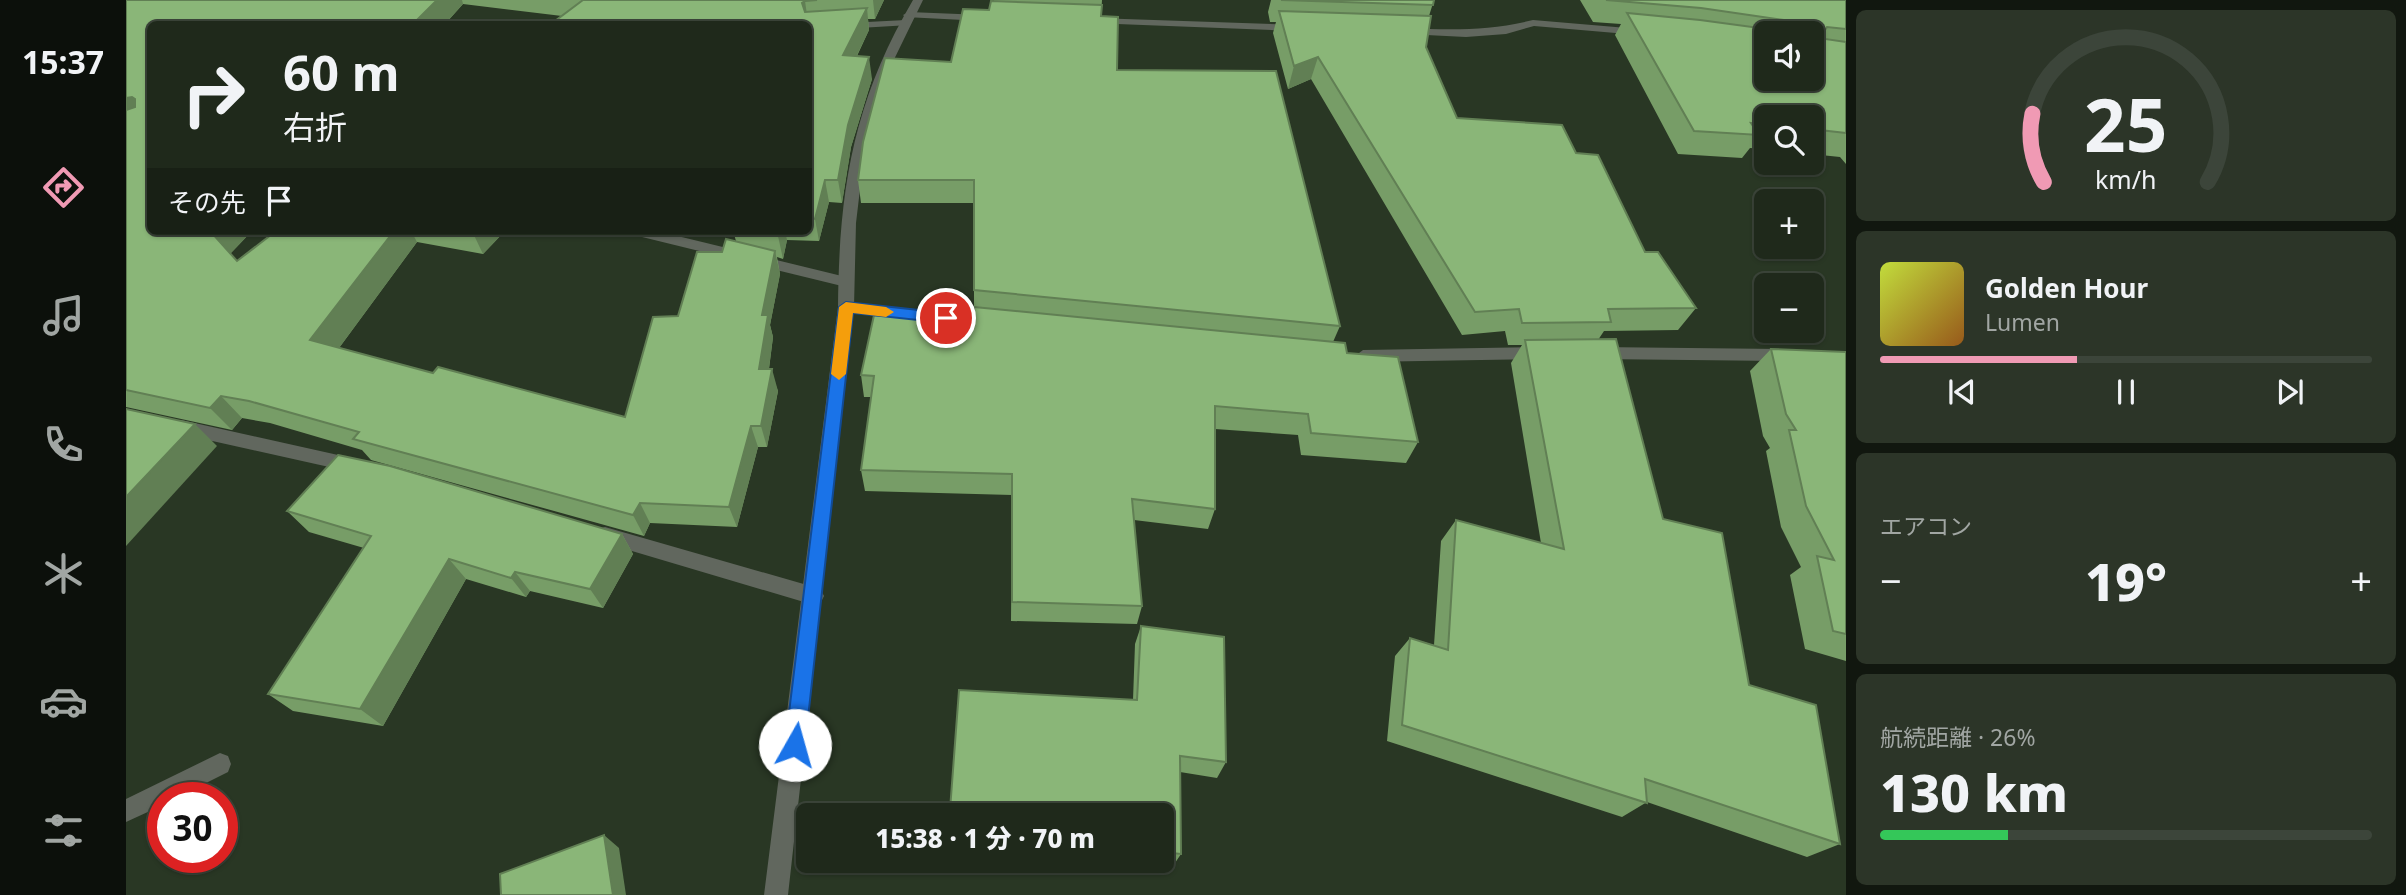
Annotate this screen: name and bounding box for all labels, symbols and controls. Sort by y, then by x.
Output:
map controls [1754,21,1824,343]
button: sound [1754,21,1824,91]
text: 60 m [283,39,400,105]
text: 15:37 [22,40,104,83]
icon: right [168,49,259,140]
text: 25 [2084,74,2168,173]
text: 右折 [283,105,347,148]
button: search [1754,105,1824,175]
text: km/h [2095,161,2157,195]
icon: directions [39,163,88,212]
icon: arrive [260,182,298,220]
text: その先 [168,184,246,220]
button: + [1754,189,1824,259]
text: Golden Hour [1985,270,2148,306]
button: − [1754,273,1824,343]
pin [916,288,976,348]
icon: music [39,291,88,340]
icon: arrive [927,299,965,337]
text: Lumen [1985,306,2060,338]
icon: previous [1943,373,1981,411]
icon: pause [2107,373,2145,411]
icon: next [2271,373,2309,411]
icon: phone [39,420,88,469]
text: エアコン [1880,510,1972,542]
text: 19° [2085,545,2167,616]
icon: climate [39,549,88,598]
text: − [1880,554,1902,606]
text: + [2350,554,2372,606]
icon: car [39,677,88,726]
position arrow [758,708,832,782]
text: 航続距離 · 26% [1880,721,2036,753]
text: 130 km [1880,756,2068,827]
speed limit sign: 30 [147,782,238,873]
icon: filters [39,806,88,855]
text: 15:38 · 1 分 · 70 m [875,820,1095,856]

